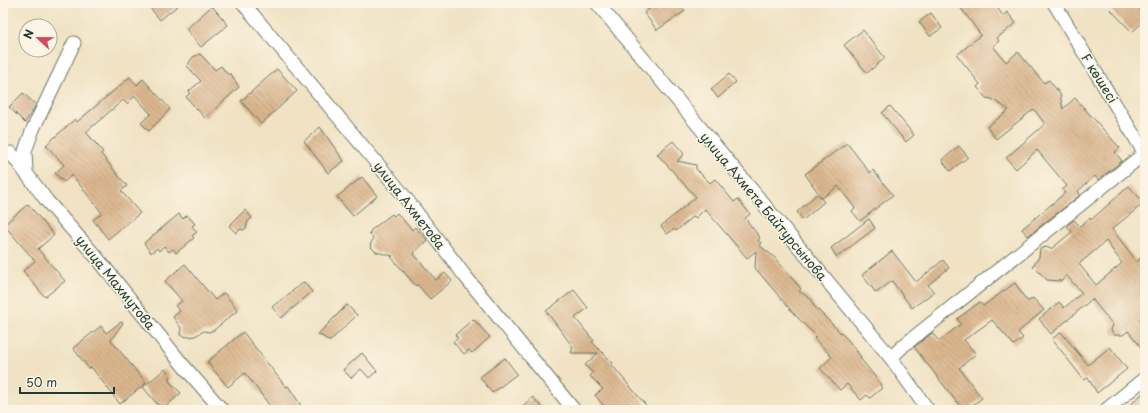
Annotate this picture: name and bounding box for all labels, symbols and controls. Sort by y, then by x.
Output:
north arrow [18,18,58,58]
text: N [19,27,38,41]
street label: F көшесі [1077,50,1123,106]
street label: улица Ахмета Байтурсынова [696,128,833,285]
street label: улица Ахметова [370,157,451,254]
street label: улица Махмутова [72,231,161,334]
scale bar [20,369,114,395]
text: 50 m [26,373,57,391]

